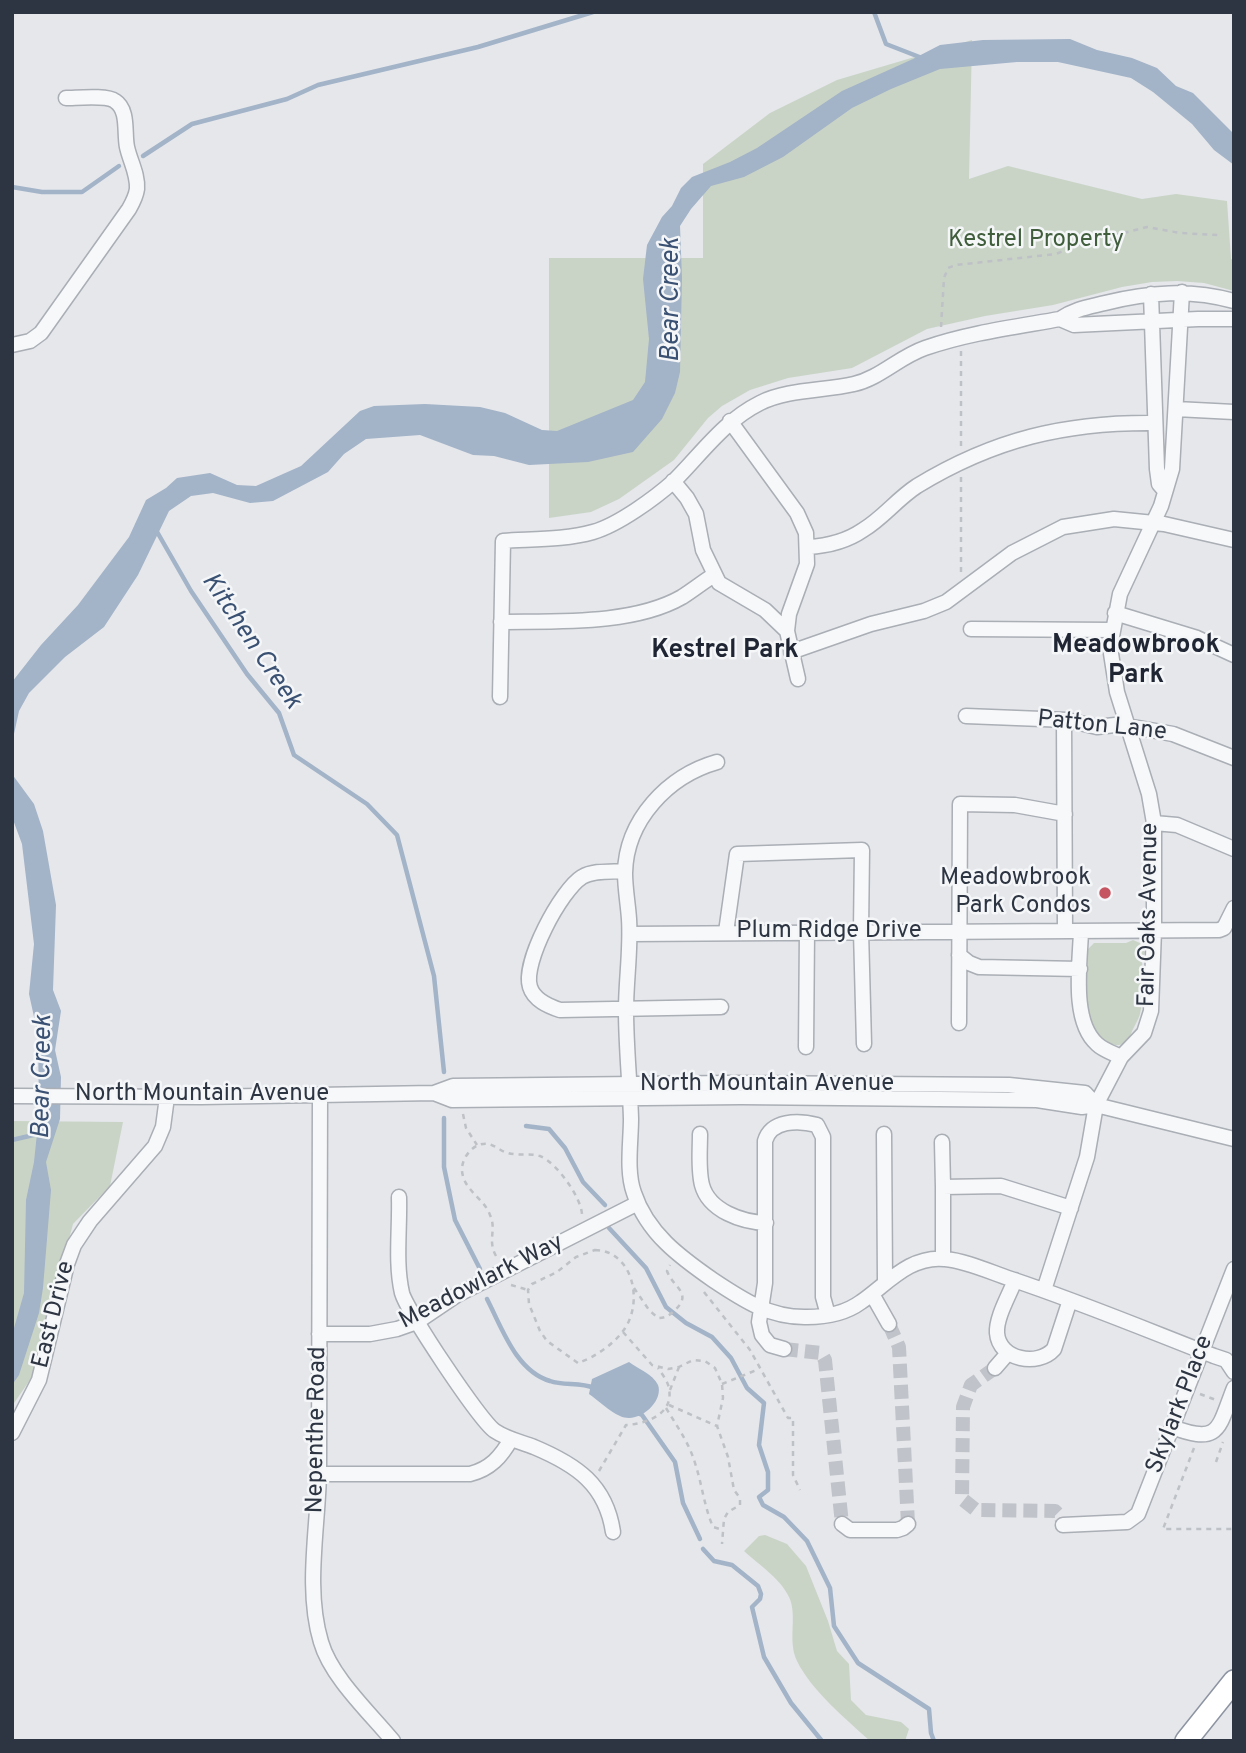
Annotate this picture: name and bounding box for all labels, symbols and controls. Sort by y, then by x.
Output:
park label: Kestrel Property [948,227,1124,255]
water label: Bear Creek [657,238,689,362]
water label: Kitchen Creek [193,568,307,716]
district label: Meadowbrook Park [1052,631,1220,692]
district label: Kestrel Park [651,636,799,668]
street label: Patton Lane [1036,706,1168,748]
street label: Fair Oaks Avenue [1134,823,1166,1007]
place label: Meadowbrook Park Condos [940,865,1091,921]
marker: Meadowbrook Park Condos [1097,885,1113,901]
street label: Plum Ridge Drive [736,918,922,946]
water label: Bear Creek [27,1015,61,1139]
street label: North Mountain Avenue [640,1071,894,1099]
street label: North Mountain Avenue [75,1081,329,1109]
street label: Meadowlark Way [395,1229,569,1337]
street label: East Drive [28,1258,82,1372]
street label: Skylark Place [1141,1332,1221,1478]
street label: Nepenthe Road [302,1346,334,1514]

